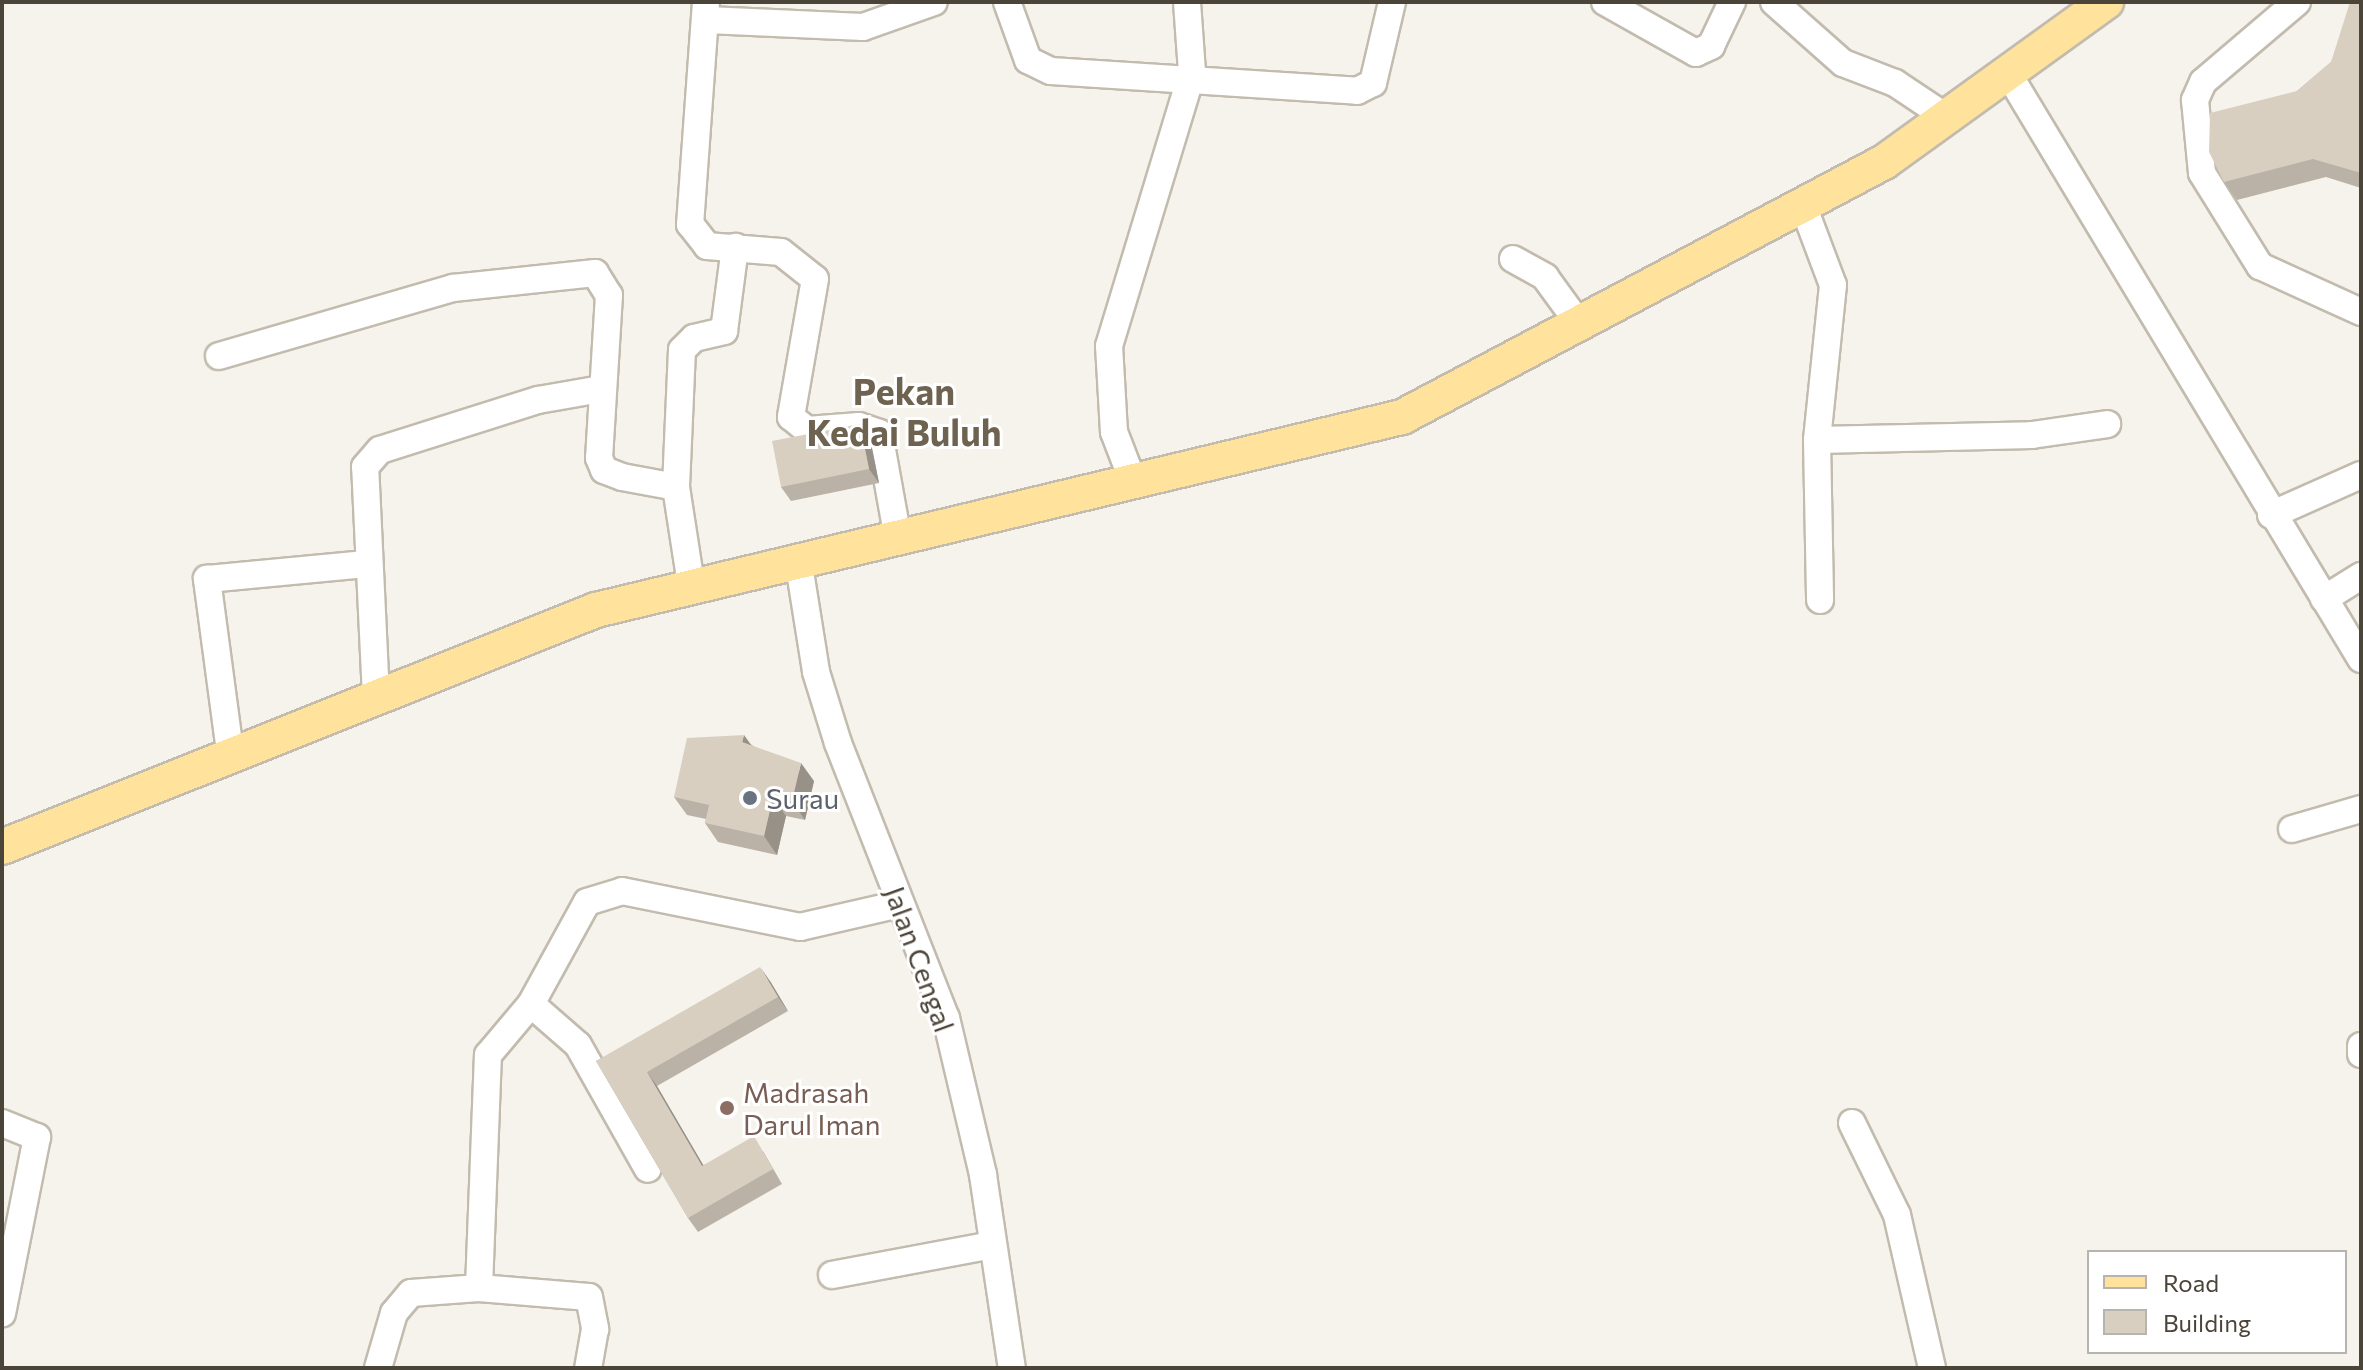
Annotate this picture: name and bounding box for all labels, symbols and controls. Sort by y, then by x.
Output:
district label: Pekan Kedai Buluh [806,368,1002,453]
place label: Surau [766,781,839,815]
marker: Surau [741,789,759,807]
street label: Jalan Cengal [878,882,962,1036]
place label: Madrasah Darul Iman [743,1075,881,1141]
marker: Madrasah Darul Iman [718,1099,736,1117]
legend [2087,1250,2347,1354]
text: Road [2163,1268,2219,1297]
text: Building [2163,1308,2251,1337]

